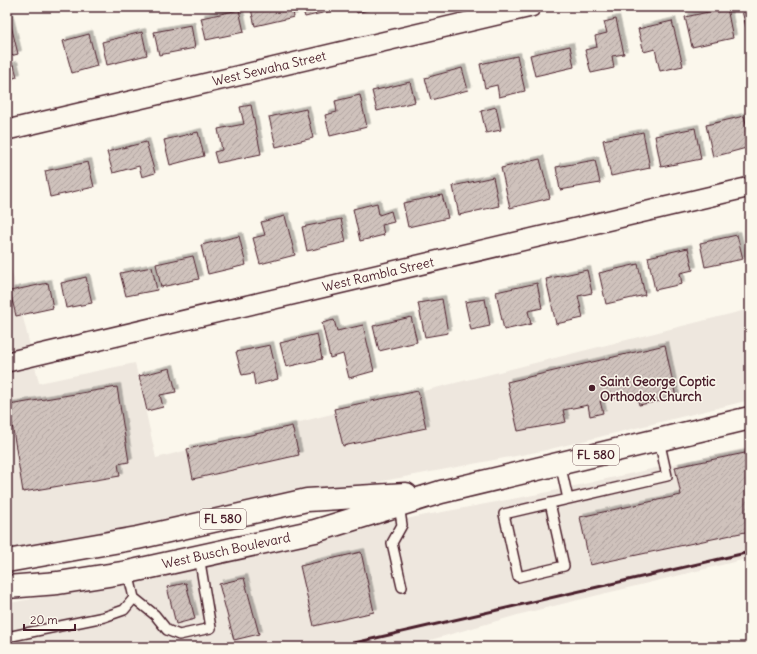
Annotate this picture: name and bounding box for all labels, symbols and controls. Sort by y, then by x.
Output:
street label: West Sewaha Street [211,47,328,90]
street label: West Rambla Street [321,253,436,296]
place label: Saint George Coptic Orthodox Church [600,373,716,405]
marker: Saint George Coptic Orthodox Church [587,383,597,393]
road number: FL 580 [573,445,619,465]
road number: FL 580 [200,509,246,529]
street label: West Busch Boulevard [160,529,292,572]
scale bar [24,606,75,632]
text: 20 m [30,612,58,627]

